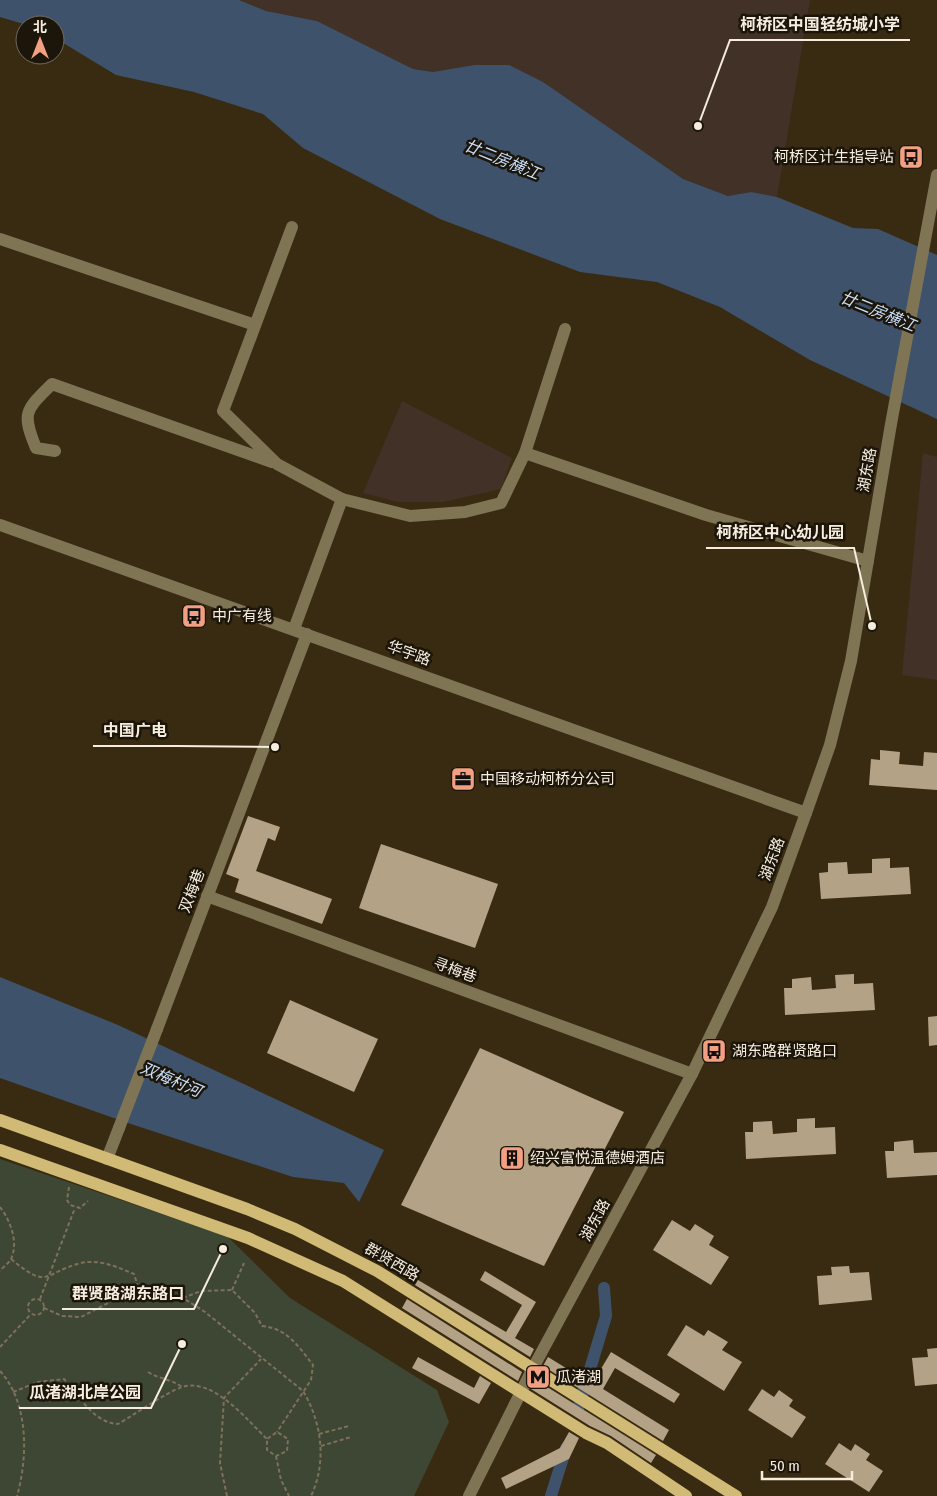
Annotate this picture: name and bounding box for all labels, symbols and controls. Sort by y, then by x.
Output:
callout: 柯桥区中国轻纺城小学 [730,9,910,40]
north arrow [15,15,65,65]
text: 柯桥区中国轻纺城小学 [740,15,900,34]
text: 北 [33,19,47,36]
water label: 廿二房横江 [461,136,544,184]
bus stop icon: 柯桥区计生指导站 [898,144,924,170]
place label: 柯桥区计生指导站 [774,148,894,166]
water label: 廿二房横江 [837,288,920,336]
street label: 湖东路 [854,446,880,494]
callout: 柯桥区中心幼儿园 [706,517,854,548]
text: 柯桥区中心幼儿园 [716,523,844,542]
bus stop icon: 中广有线 [181,603,207,629]
place label: 中广有线 [212,607,272,625]
street label: 华宇路 [385,637,433,669]
callout: 中国广电 [93,715,177,746]
text: 中国广电 [103,721,167,740]
office icon: 中国移动柯桥分公司 [450,766,476,792]
place label: 中国移动柯桥分公司 [480,770,615,788]
street label: 湖东路 [756,835,788,883]
street label: 双梅巷 [176,867,208,915]
street label: 寻梅巷 [431,954,479,986]
bus stop icon: 湖东路群贤路口 [701,1038,727,1064]
place label: 湖东路群贤路口 [732,1042,837,1060]
water label: 双梅村河 [138,1058,207,1102]
building icon: 绍兴富悦温德姆酒店 [499,1145,525,1171]
place label: 绍兴富悦温德姆酒店 [530,1149,665,1167]
street label: 湖东路 [576,1196,614,1244]
street label: 群贤西路 [362,1239,422,1285]
callout: 群贤路湖东路口 [62,1278,194,1309]
text: 群贤路湖东路口 [72,1284,184,1303]
metro station icon: 瓜渚湖 [525,1364,551,1390]
place label: 瓜渚湖 [556,1368,601,1386]
callout: 瓜渚湖北岸公园 [19,1377,151,1408]
text: 瓜渚湖北岸公园 [29,1383,141,1402]
scale bar [762,1448,852,1480]
text: 50 m [770,1457,800,1475]

